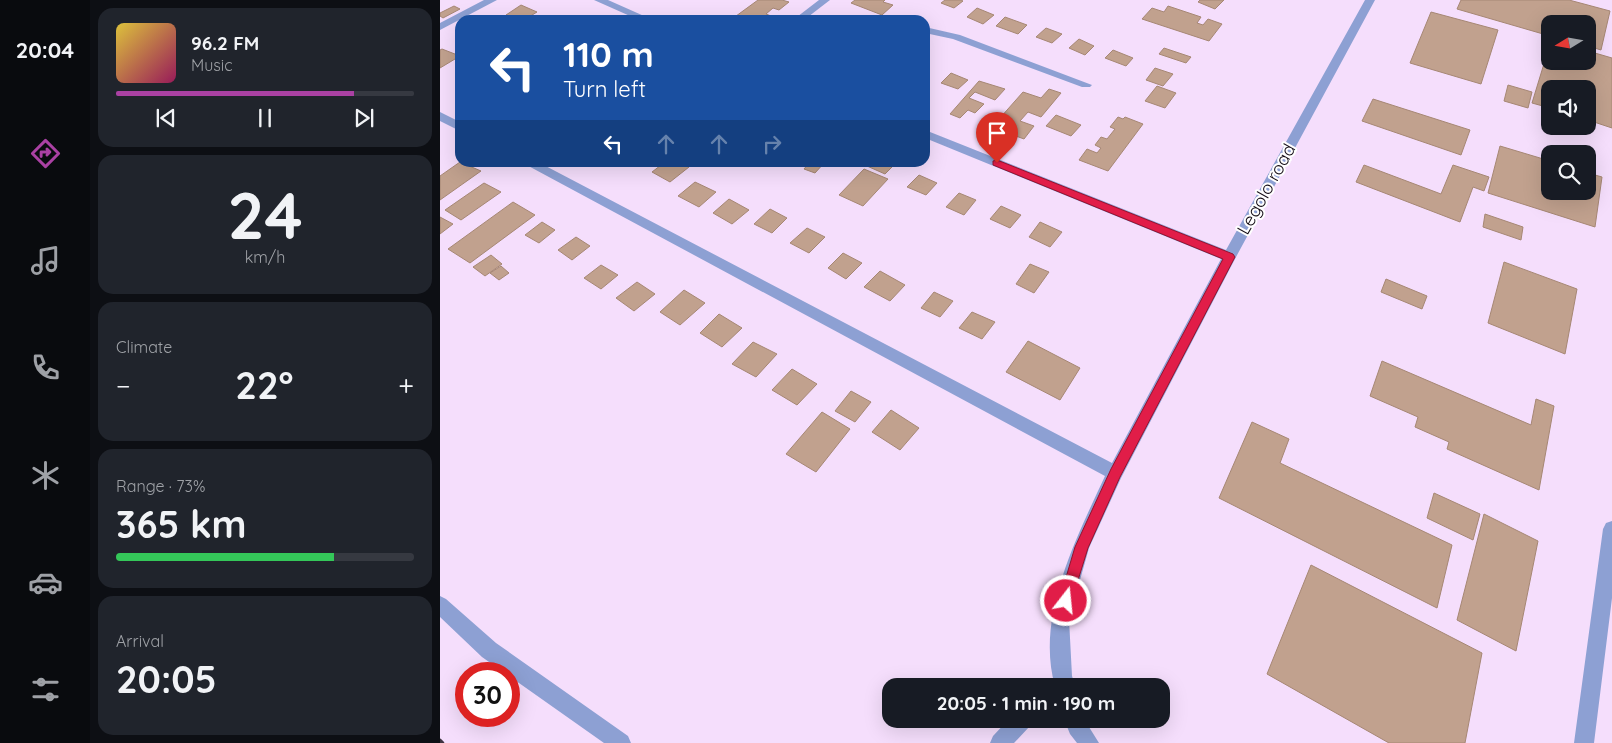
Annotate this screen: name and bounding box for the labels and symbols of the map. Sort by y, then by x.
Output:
north arrow [1541,15,1596,70]
pin [976,112,1018,163]
street label: Legolo road [1232,140,1300,238]
position arrow [1039,574,1091,626]
speed limit sign: 30 [455,662,520,727]

